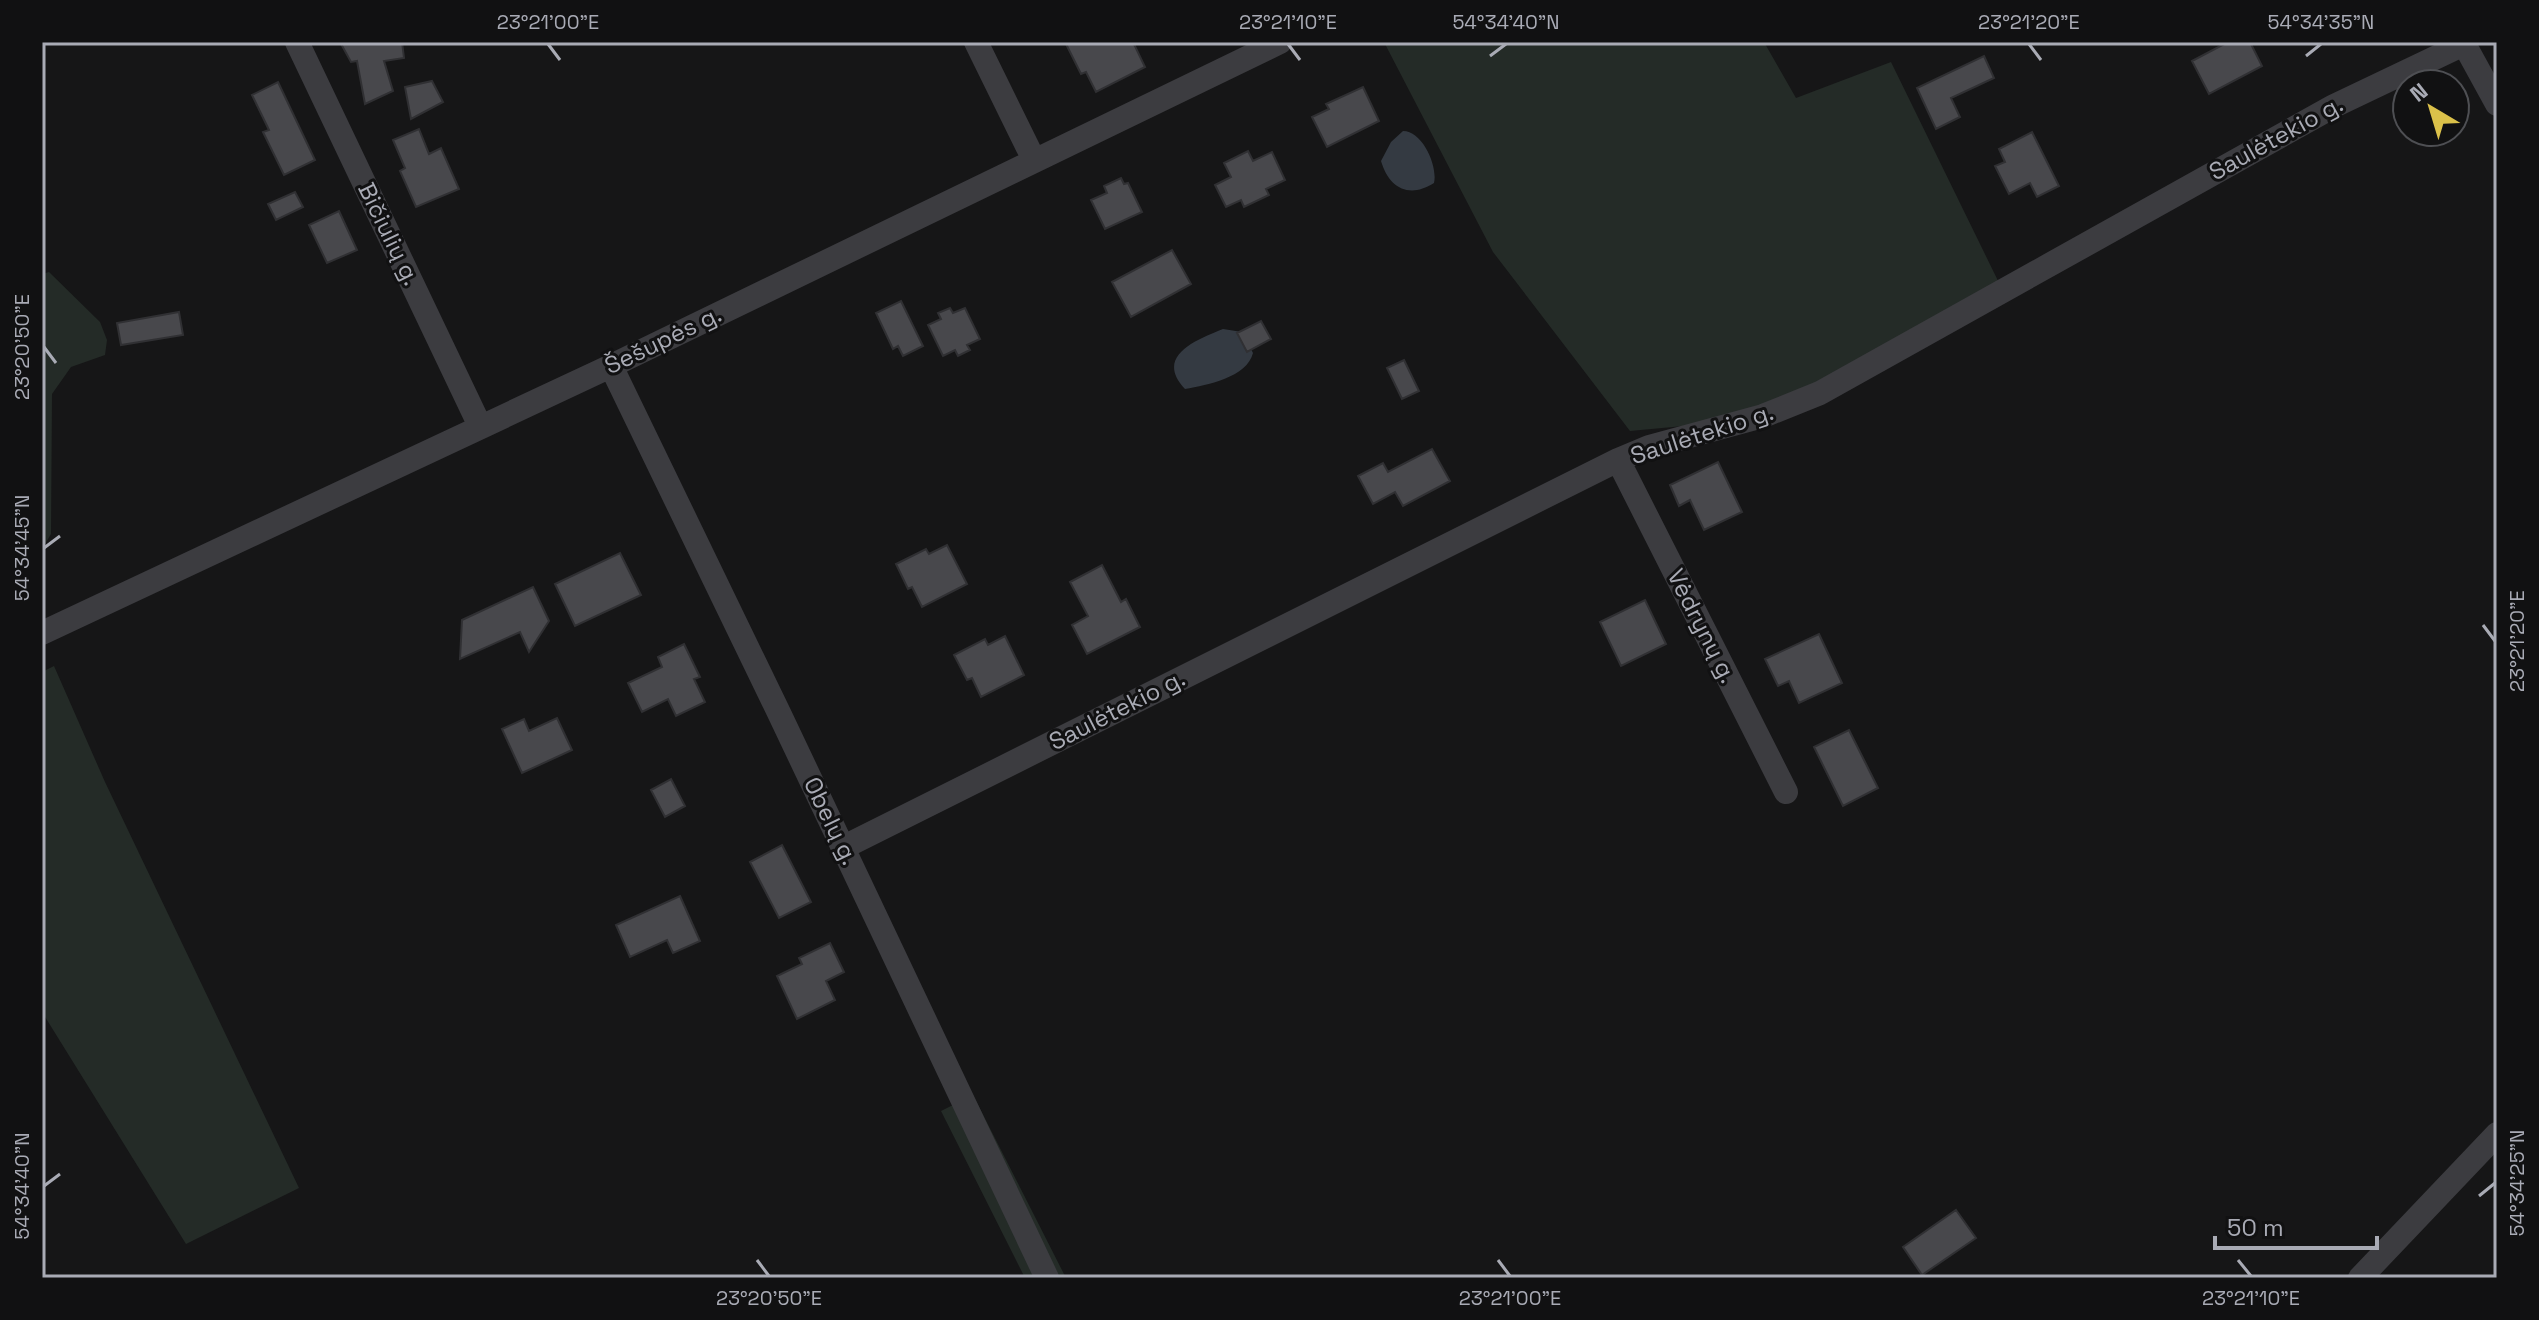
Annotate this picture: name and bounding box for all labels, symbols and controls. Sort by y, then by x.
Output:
text: 23°21'00"E [497,9,599,35]
text: 23°21'10"E [1239,9,1337,35]
text: 54°34'40"N [1452,9,1560,35]
text: 23°21'20"E [1978,9,2080,35]
text: 54°34'35"N [2268,9,2374,35]
north arrow [2391,68,2471,148]
text: N [2404,77,2433,108]
street label: Saulėtekio g. [2203,88,2348,187]
street label: Bičiulių g. [351,177,428,290]
text: 23°20'50"E [9,294,35,400]
street label: Šešupės g. [599,298,726,381]
street label: Saulėtekio g. [1626,396,1777,471]
text: 54°34'45"N [9,495,35,601]
street label: Vėdrynų g. [1660,563,1744,688]
text: 23°21'20"E [2504,590,2530,692]
street label: Saulėtekio g. [1044,662,1190,757]
street label: Obelų g. [797,772,866,870]
text: 54°34'25"N [2504,1130,2530,1236]
text: 54°34'40"N [9,1132,35,1240]
scale bar [2215,1200,2377,1250]
text: 50 m [2227,1212,2284,1243]
text: 23°20'50"E [716,1285,822,1311]
text: 23°21'00"E [1459,1285,1561,1311]
text: 23°21'10"E [2202,1285,2300,1311]

